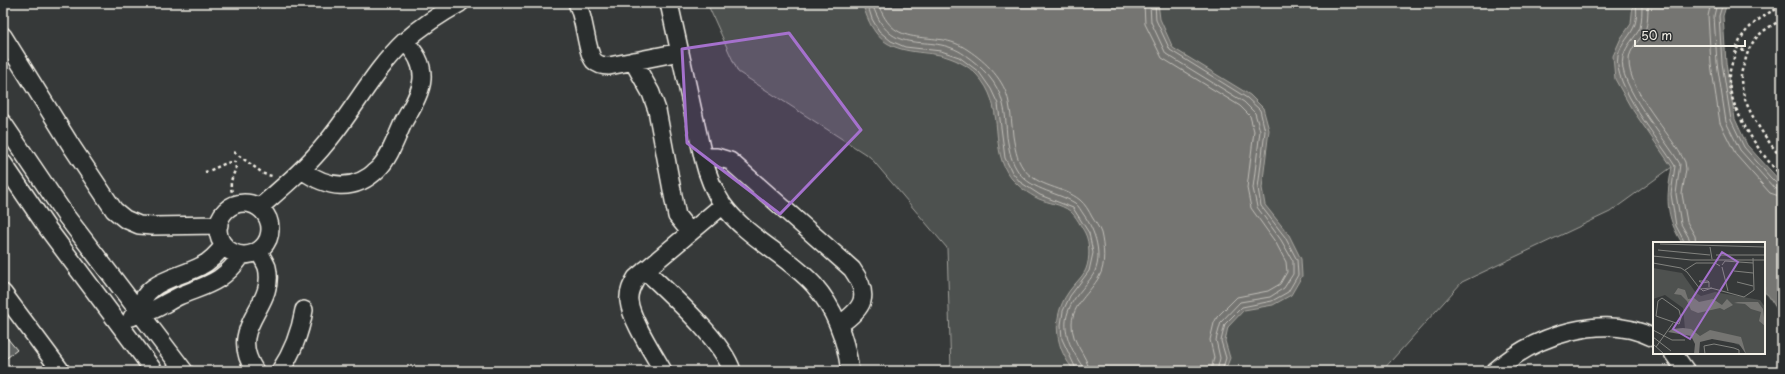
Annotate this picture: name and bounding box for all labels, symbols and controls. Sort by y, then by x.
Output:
scale bar [1635,22,1745,48]
text: 50 m [1641,26,1672,44]
inset map [1653,242,1765,354]

